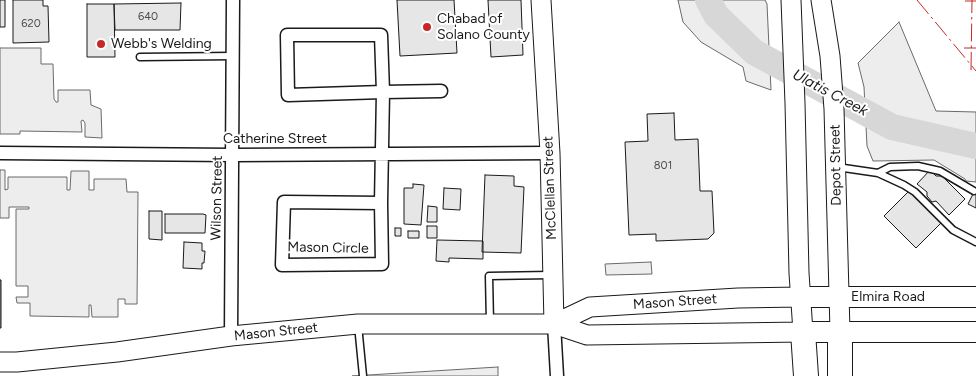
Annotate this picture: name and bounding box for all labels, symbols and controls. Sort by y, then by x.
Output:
house number: 640 [138,10,158,24]
place label: Chabad of Solano County [437,11,530,44]
house number: 620 [21,17,41,31]
marker: Chabad of Solano County [421,21,433,33]
place label: Webb's Welding [111,36,212,52]
marker: Webb's Welding [95,38,107,50]
water label: Ulatis Creek [789,66,871,120]
street label: Depot Street [827,124,845,206]
street label: Catherine Street [223,131,327,147]
street label: McClellan Street [540,136,560,240]
street label: Wilson Street [208,155,226,241]
house number: 801 [654,159,672,173]
street label: Mason Circle [287,239,369,257]
street label: Elmira Road [851,289,925,305]
street label: Mason Street [632,291,718,313]
street label: Mason Street [233,319,319,345]

